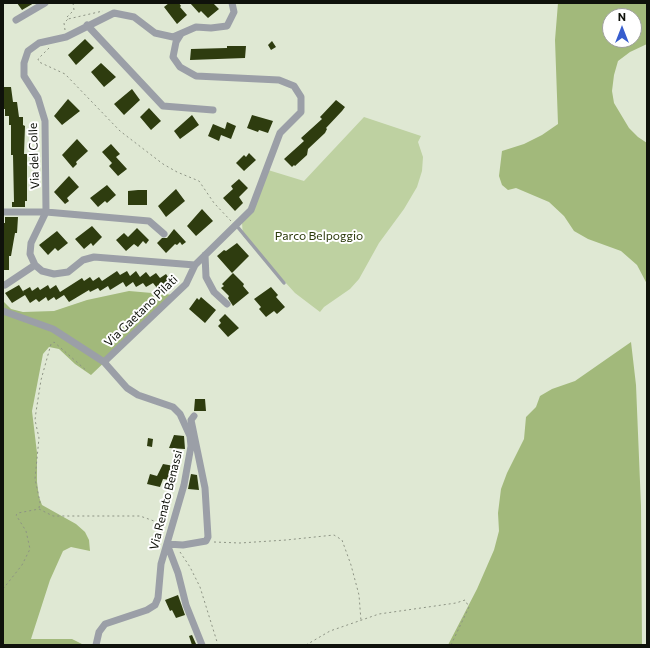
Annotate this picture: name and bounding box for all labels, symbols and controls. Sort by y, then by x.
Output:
north arrow [602,8,642,48]
text: N [618,10,626,23]
street label: Via del Colle [26,123,42,189]
park label: Parco Belpoggio [275,229,363,243]
street label: Via Gaetano Pilati [101,272,181,350]
street label: Via Renato Benassi [147,449,185,551]

